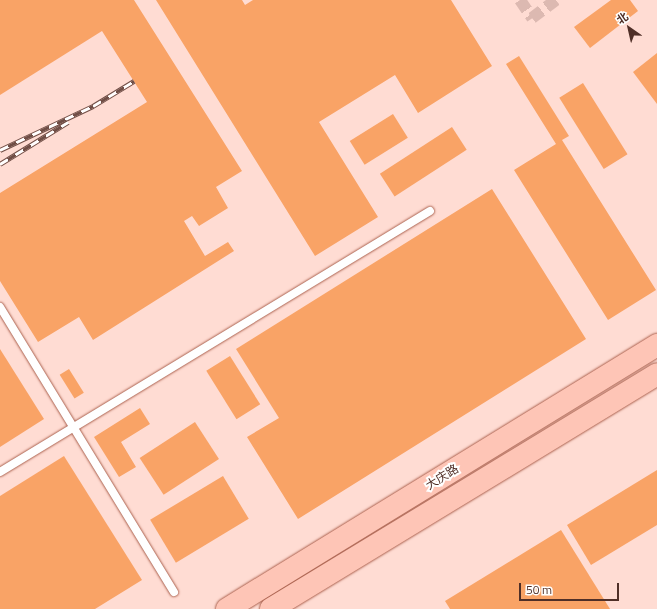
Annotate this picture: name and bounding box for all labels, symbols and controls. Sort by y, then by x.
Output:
north arrow [609,8,649,48]
text: 北 [613,8,631,28]
street label: 大庆路 [423,461,461,493]
scale bar [521,575,621,601]
text: 50 m [526,580,552,599]

